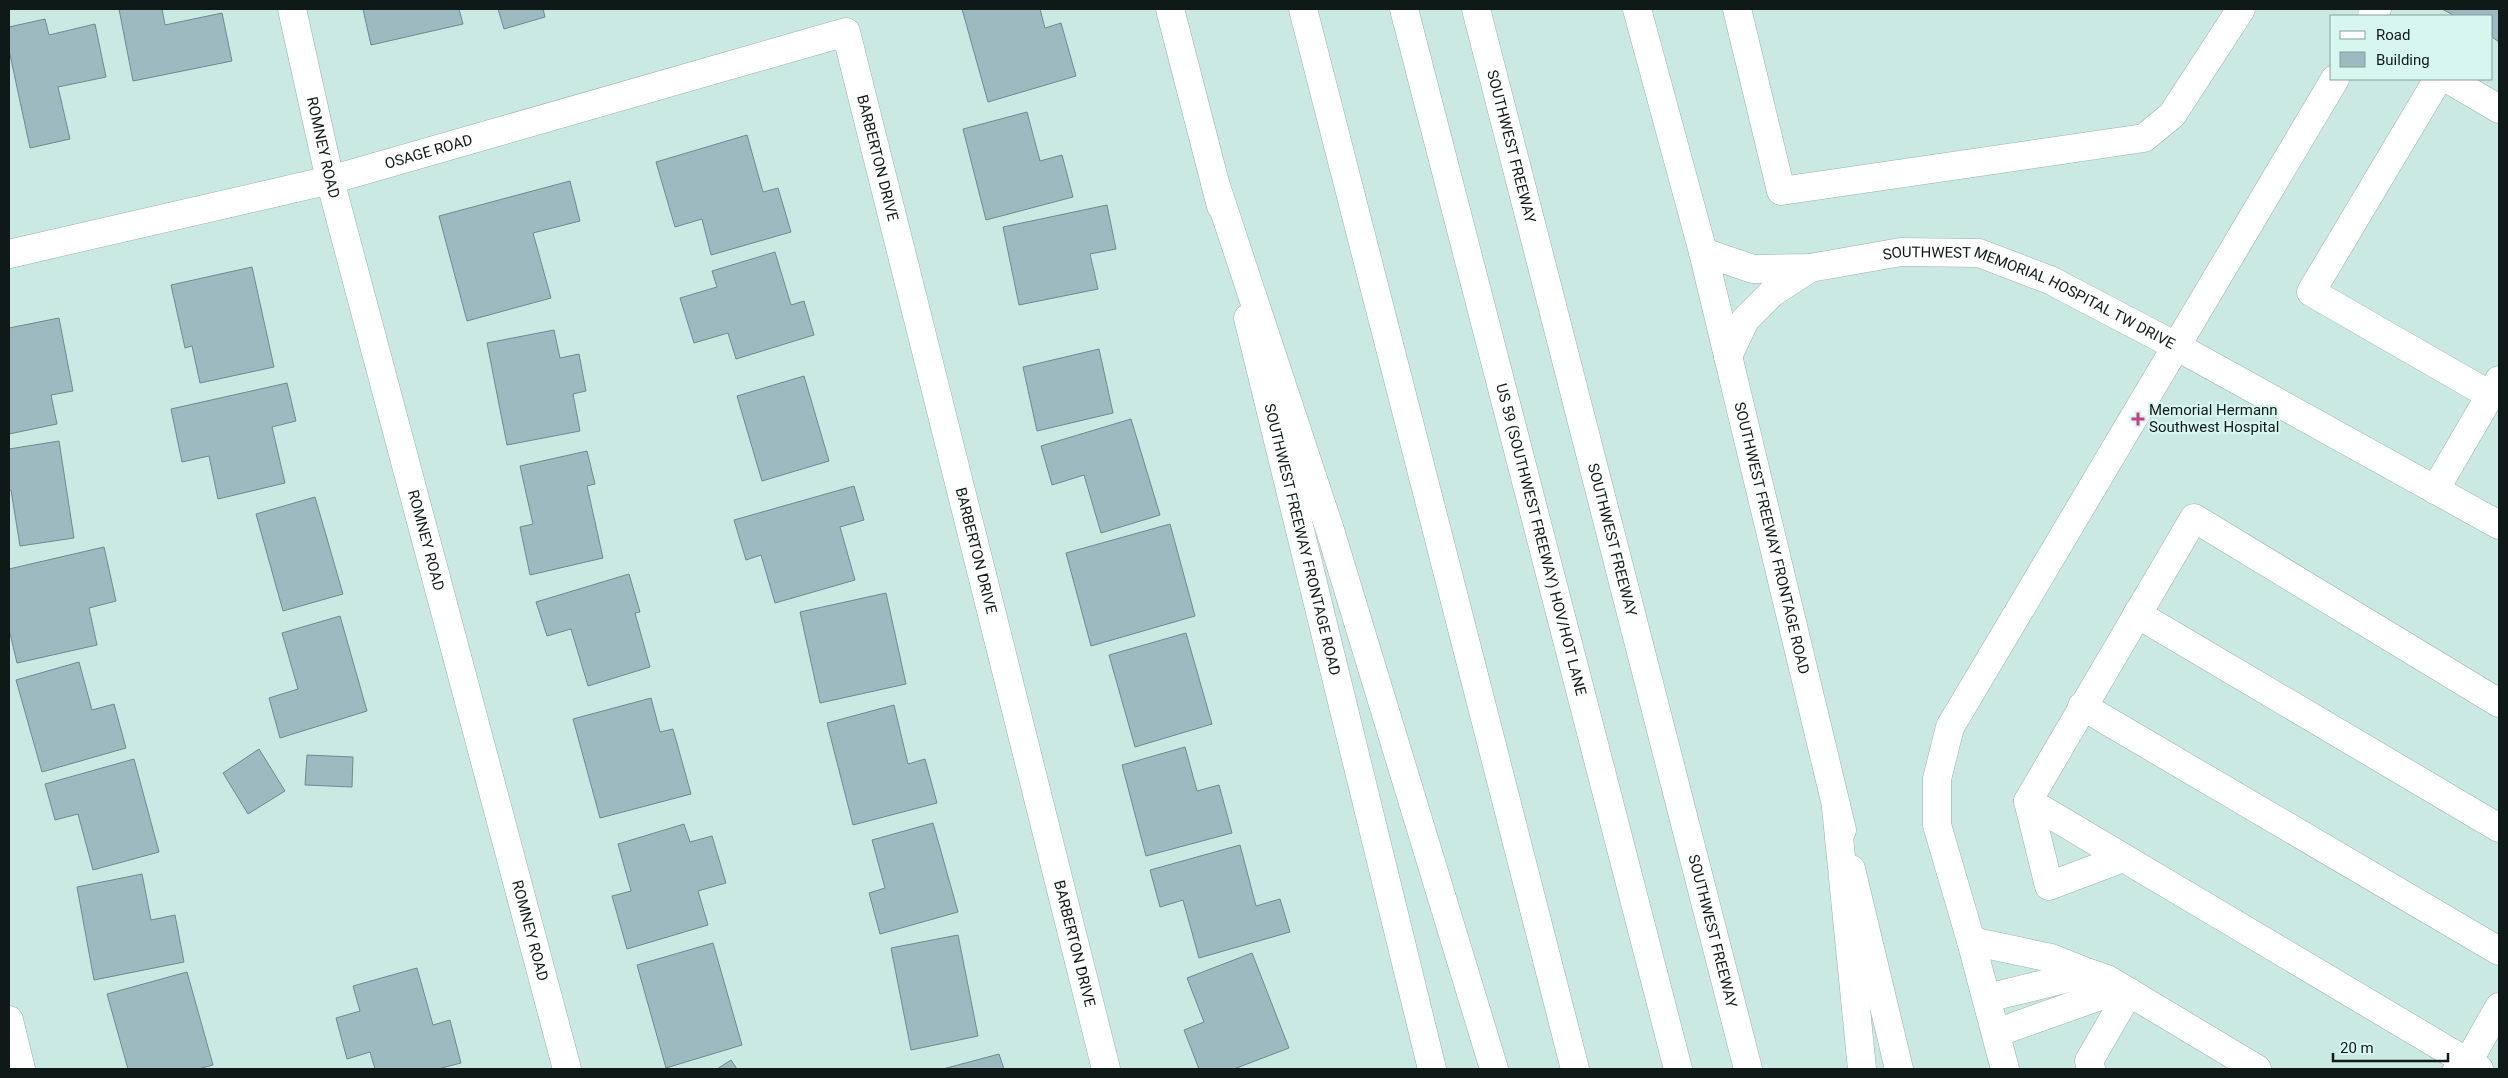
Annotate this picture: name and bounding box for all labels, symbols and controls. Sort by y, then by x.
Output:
legend [2330,15,2493,80]
text: Road [2376,26,2410,44]
text: Building [2376,51,2430,69]
street label: SOUTHWEST FREEWAY [1483,68,1540,225]
street label: BARBERTON DRIVE [853,93,902,223]
street label: ROMNEY ROAD [303,95,344,200]
street label: OSAGE ROAD [383,131,475,173]
street label: SOUTHWEST MEMORIAL HOSPITAL TW DRIVE [1881,243,2179,353]
street label: US 59 (SOUTHWEST FREEWAY) HOV/HOT LANE [1492,381,1590,698]
street label: SOUTHWEST FREEWAY FRONTAGE ROAD [1730,400,1813,676]
place label: Memorial Hermann Southwest Hospital [2149,401,2279,436]
street label: SOUTHWEST FREEWAY FRONTAGE ROAD [1260,402,1344,677]
marker: Memorial Hermann Southwest Hospital [2131,412,2145,426]
street label: SOUTHWEST FREEWAY [1584,461,1640,618]
street label: BARBERTON DRIVE [952,486,1001,616]
street label: ROMNEY ROAD [404,488,448,593]
street label: SOUTHWEST FREEWAY [1684,853,1741,1010]
street label: ROMNEY ROAD [508,878,552,983]
street label: BARBERTON DRIVE [1050,878,1099,1009]
scale bar [2333,1030,2448,1062]
text: 20 m [2340,1039,2374,1057]

